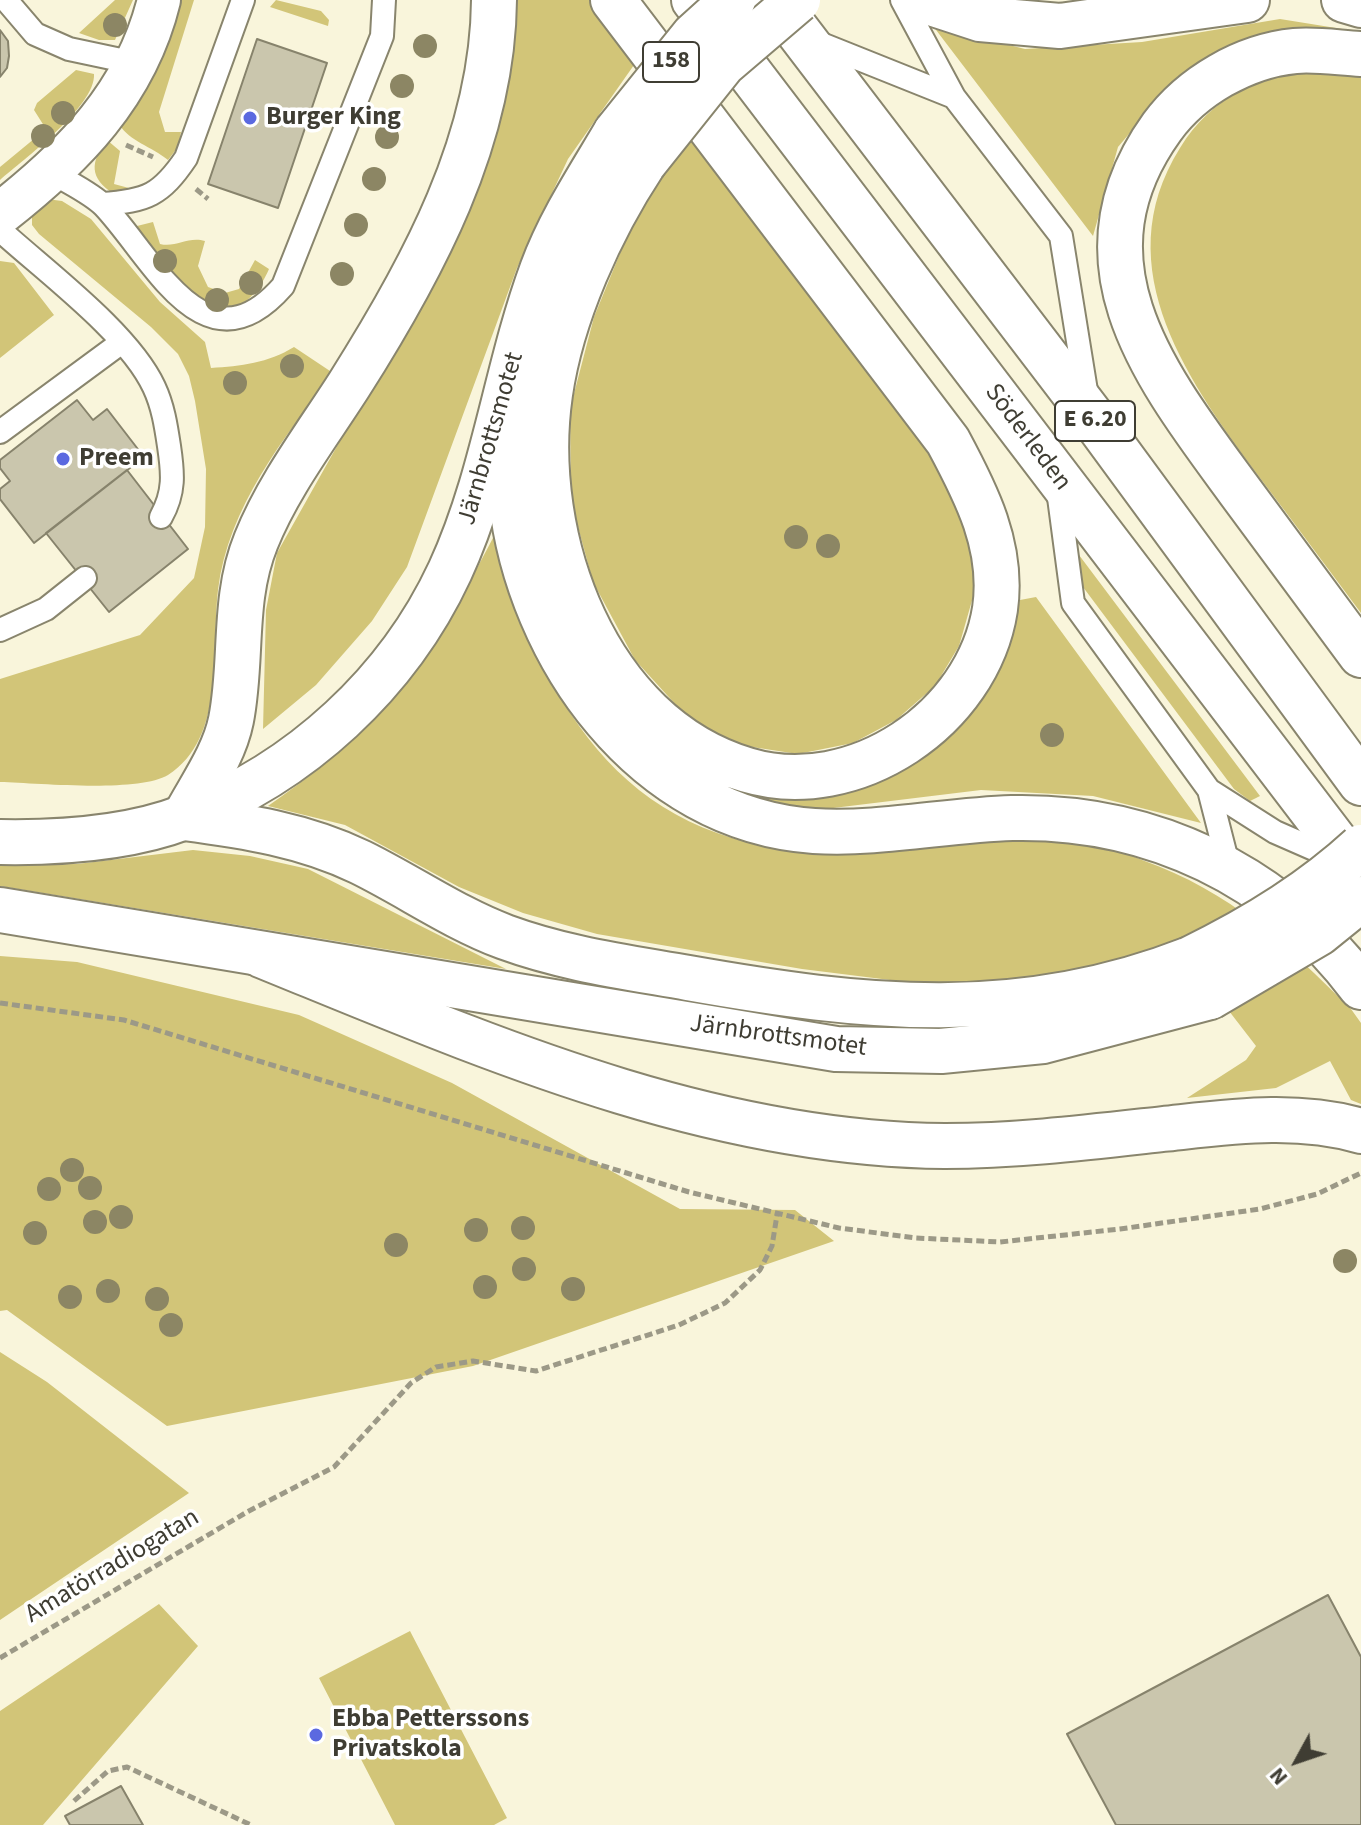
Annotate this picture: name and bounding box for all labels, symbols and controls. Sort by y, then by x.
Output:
road number: 158 [643,42,699,82]
place label: Burger King [266,102,401,134]
marker: Burger King [241,109,259,127]
street label: Järnbrottsmotet [452,349,532,529]
street label: Söderleden [977,379,1077,497]
road number: E 6.20 [1055,401,1135,441]
place label: Preem [79,443,154,475]
marker: Preem [54,450,72,468]
street label: Järnbrottsmotet [688,1009,868,1065]
street label: Amatörradiogatan [20,1503,206,1631]
place label: Ebba Petterssons Privatskola [332,1704,529,1766]
north arrow [1257,1721,1337,1801]
marker: Ebba Petterssons Privatskola [307,1726,325,1744]
text: N [1262,1761,1296,1792]

